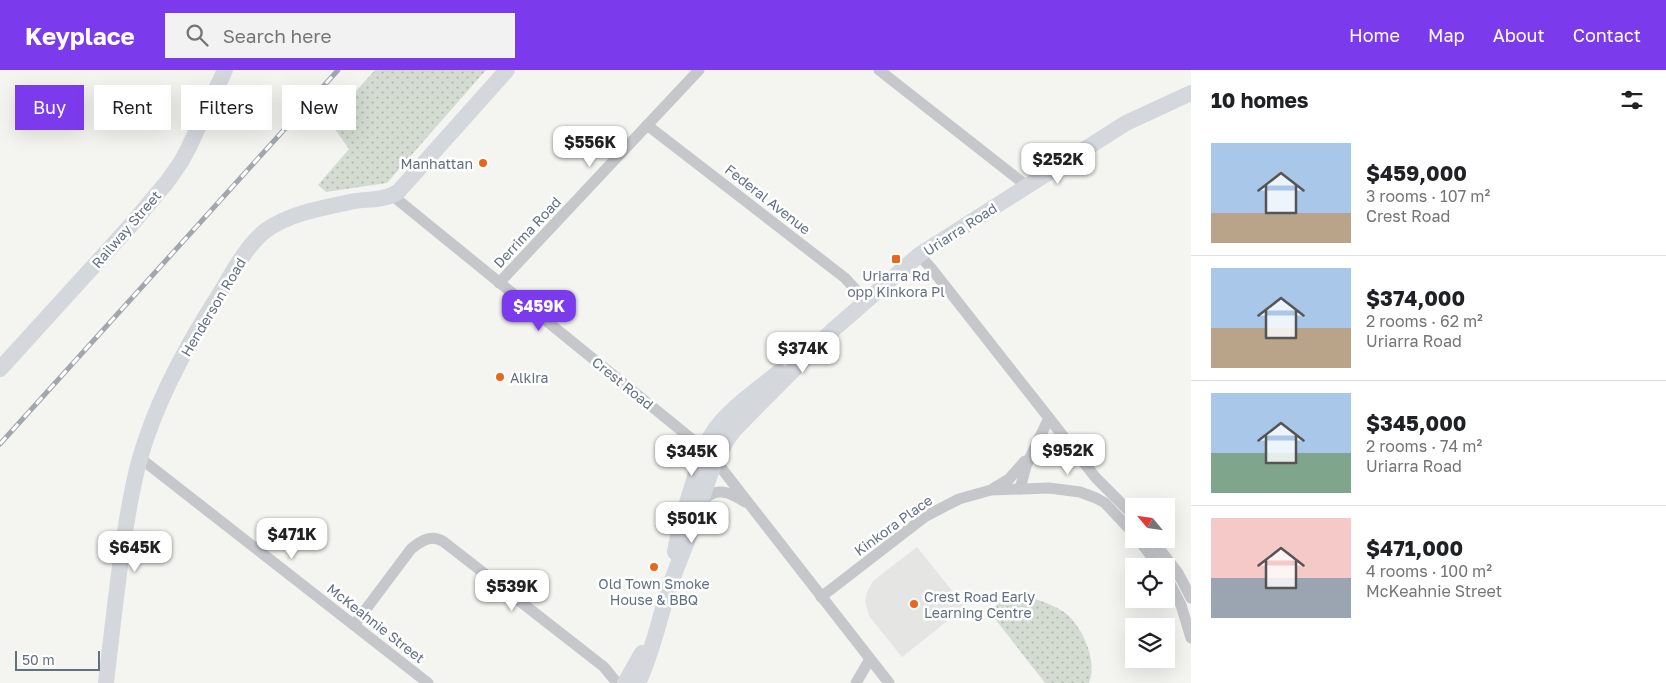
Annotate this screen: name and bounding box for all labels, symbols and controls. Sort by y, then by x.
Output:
search box [165,13,515,58]
text: Keyplace [25,21,135,50]
icon: search [183,21,211,49]
text: Search here [223,24,332,47]
text: Home [1349,24,1400,46]
text: Map [1428,24,1465,46]
text: About [1493,24,1545,46]
text: Contact [1573,24,1641,46]
chip: Buy [15,85,84,130]
chip: Rent [94,85,171,130]
chip: Filters [181,85,272,130]
chip: New [282,85,356,130]
icon: filters [1618,86,1646,114]
text: 10 homes [1211,87,1309,113]
pin: $556K [555,126,625,168]
text: $556K [564,132,616,152]
pin: $252K [1023,142,1093,185]
text: $252K [1032,149,1084,169]
place label: Manhattan [400,155,473,172]
marker: Manhattan [477,157,489,169]
street label: Federal Avenue [722,160,814,238]
text: $459,000 [1366,160,1467,186]
icon: home [1251,163,1311,223]
text: 3 rooms · 107 m² [1366,186,1490,206]
street label: Railway Street [88,187,164,271]
street label: Derrima Road [490,193,564,271]
street label: Uriarra Road [920,199,1000,259]
text: Crest Road [1366,206,1450,226]
marker: Uriarra Rd opp Kinkora Pl [890,253,902,265]
street label: Henderson Road [177,255,249,359]
place label: Uriarra Rd opp Kinkora Pl [847,267,945,300]
text: $374,000 [1366,285,1465,311]
icon: home [1251,288,1311,348]
pin: $459K [504,290,574,332]
text: $459K [513,296,565,316]
text: 2 rooms · 62 m² [1366,311,1483,331]
text: Uriarra Road [1366,331,1462,351]
pin: $374K [768,332,838,374]
text: $374K [778,338,828,358]
street label: Crest Road [589,353,657,413]
place label: Alkira [510,369,548,386]
marker: Alkira [494,371,506,383]
text: $345,000 [1366,410,1467,436]
icon: home [1251,413,1311,473]
pin: $345K [657,434,727,477]
pin: $952K [1033,434,1103,476]
text: 2 rooms · 74 m² [1366,436,1482,456]
text: $952K [1042,440,1094,460]
text: $345K [666,441,718,461]
text: Uriarra Road [1366,456,1462,476]
street label: Kinkora Place [851,491,935,559]
north arrow [1125,498,1175,548]
map controls [1125,498,1175,668]
pin: $501K [657,502,727,544]
text: $501K [667,508,717,528]
pin: $471K [257,518,327,560]
text: $471K [267,524,317,544]
pin: $645K [100,530,170,573]
text: $471,000 [1366,535,1463,561]
text: $645K [109,537,161,557]
icon: home [1251,538,1311,598]
button: locate [1125,558,1175,608]
marker: Old Town Smoke House & BBQ [648,561,660,573]
text: 4 rooms · 100 m² [1366,561,1492,581]
pin: $539K [477,570,547,612]
place label: Old Town Smoke House & BBQ [598,575,710,608]
text: $539K [486,576,538,596]
street label: McKeahnie Street [324,580,428,666]
text: McKeahnie Street [1366,581,1502,601]
place label: Crest Road Early Learning Centre [924,588,1035,621]
marker: Crest Road Early Learning Centre [908,598,920,610]
button: layers [1125,618,1175,668]
scale bar [15,648,100,671]
text: 50 m [22,651,55,668]

